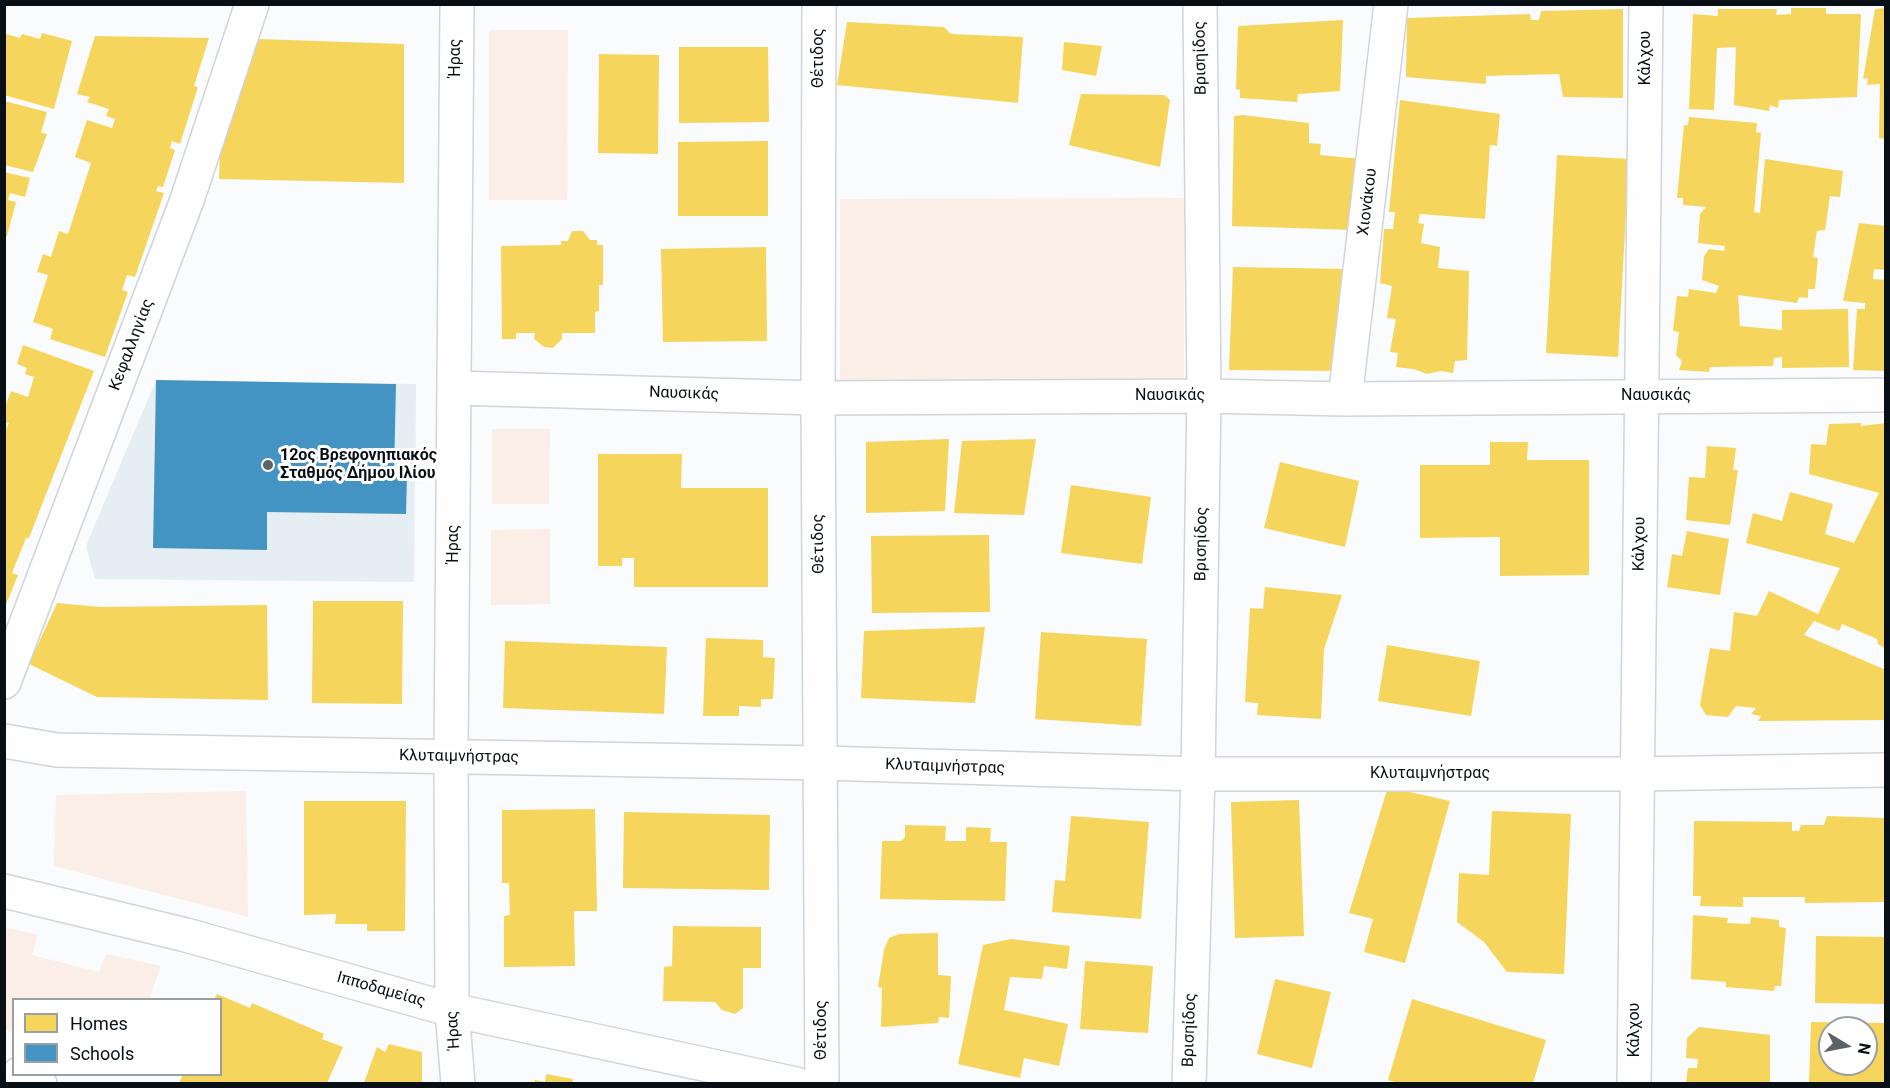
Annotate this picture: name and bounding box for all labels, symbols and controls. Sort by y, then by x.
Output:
street label: Βρισηίδος [1191,21,1211,95]
street label: Θέτιδος [809,28,829,88]
street label: Κάλχου [1636,31,1656,85]
street label: Ήρας [446,39,466,77]
street label: Χιονάκου [1354,167,1382,237]
street label: Κεφαλληνίας [106,296,158,394]
street label: Ναυσικάς [649,383,719,405]
street label: Ναυσικάς [1135,386,1205,406]
street label: Ναυσικάς [1621,386,1691,406]
place label: 12ος Βρεφονηπιακός Σταθμός Δήμου Ιλίου [280,446,437,484]
marker: 12ος Βρεφονηπιακός Σταθμός Δήμου Ιλίου [261,458,275,472]
street label: Βρισηίδος [1192,507,1212,581]
street label: Θέτιδος [809,514,829,574]
street label: Κάλχου [1630,517,1650,571]
street label: Ήρας [444,525,464,563]
street label: Κλυταιμνήστρας [399,746,519,768]
street label: Κλυταιμνήστρας [885,755,1005,779]
street label: Κλυταιμνήστρας [1370,764,1490,784]
street label: Ιπποδαμείας [335,968,427,1012]
street label: Βρισηίδος [1179,993,1201,1067]
legend [12,998,222,1076]
street label: Θέτιδος [812,1000,832,1060]
street label: Κάλχου [1625,1003,1645,1057]
street label: Ήρας [443,1010,465,1050]
text: Homes [70,1013,128,1034]
north arrow [1818,1016,1878,1076]
text: N [1854,1042,1875,1056]
text: Schools [70,1043,134,1064]

